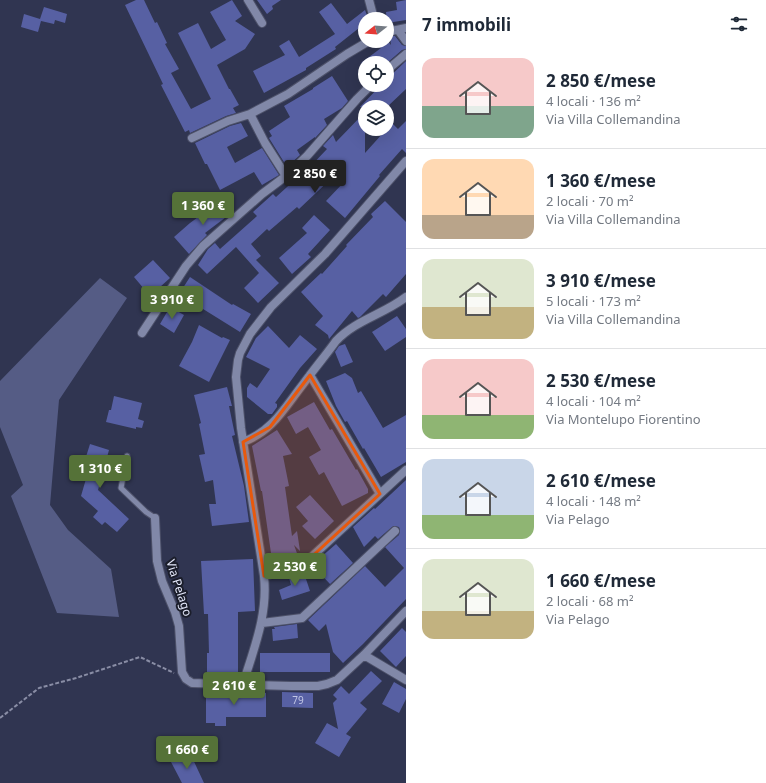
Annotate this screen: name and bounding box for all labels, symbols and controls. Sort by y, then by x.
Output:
north arrow [358,12,394,48]
map controls [358,12,394,136]
text: 7 immobili [422,13,511,36]
icon: filters [728,13,750,35]
button: locate [358,56,394,92]
text: 2 850 €/mese [546,69,656,92]
icon: home [454,74,502,122]
text: 4 locali · 136 m² [546,92,641,110]
button: layers [358,100,394,136]
text: Via Villa Collemandina [546,110,681,128]
pin: 2 850 € [278,160,352,194]
text: 2 850 € [293,164,337,182]
text: 1 360 €/mese [546,169,656,192]
icon: home [454,175,502,223]
pin: 1 360 € [166,192,240,226]
text: 2 locali · 70 m² [546,192,633,210]
text: 1 360 € [181,196,225,214]
text: Via Villa Collemandina [546,210,681,228]
text: 3 910 €/mese [546,269,656,292]
icon: home [454,275,502,323]
pin: 3 910 € [135,286,209,320]
text: 3 910 € [150,290,194,308]
text: 5 locali · 173 m² [546,292,641,310]
text: Via Villa Collemandina [546,310,681,328]
text: 2 530 €/mese [546,369,656,392]
icon: home [454,375,502,423]
text: 4 locali · 104 m² [546,392,641,410]
text: Via Montelupo Fiorentino [546,410,701,428]
pin: 1 310 € [63,455,137,489]
text: 1 310 € [78,459,122,477]
text: 2 610 €/mese [546,469,656,492]
icon: home [454,475,502,523]
text: 4 locali · 148 m² [546,492,641,510]
text: Via Pelago [546,510,610,528]
pin: 2 530 € [258,553,332,587]
street label: Via Pelago [162,557,197,618]
text: 2 530 € [273,557,317,575]
text: 1 660 €/mese [546,569,656,592]
icon: home [454,575,502,623]
text: 2 locali · 68 m² [546,592,633,610]
text: Via Pelago [546,610,610,628]
pin: 2 610 € [197,672,271,706]
text: 2 610 € [212,676,256,694]
house number: 79 [292,693,304,707]
pin: 1 660 € [150,736,224,770]
text: 1 660 € [165,740,209,758]

